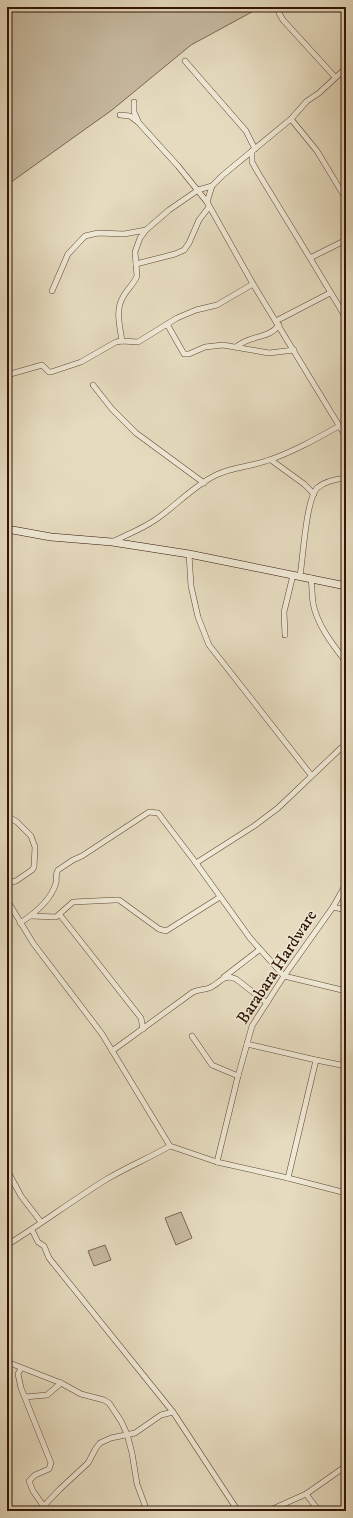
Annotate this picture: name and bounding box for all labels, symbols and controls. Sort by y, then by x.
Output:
street label: Barabara Hardware [232,906,322,1028]

